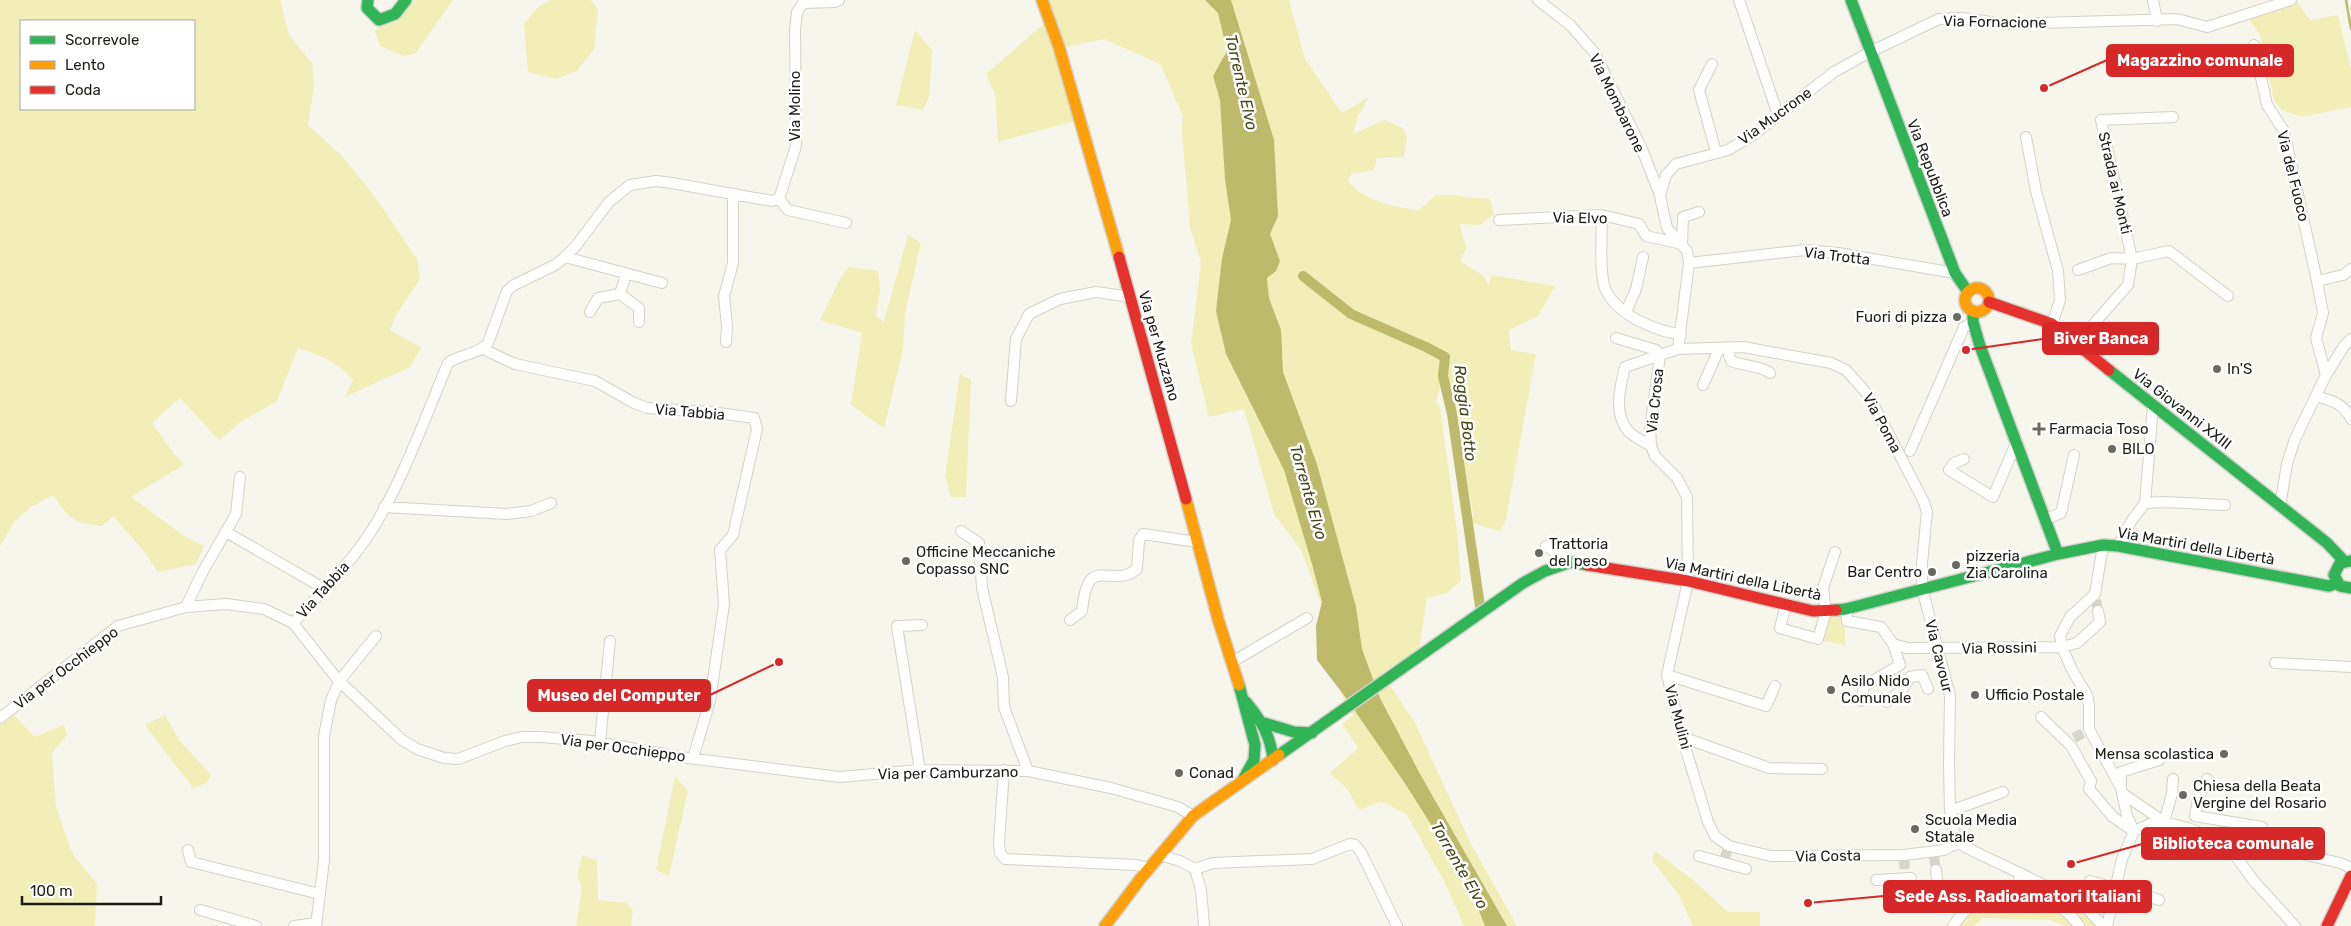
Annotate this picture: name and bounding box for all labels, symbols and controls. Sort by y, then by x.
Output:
street label: Via Fornacione [1943,12,2047,32]
legend [20,20,195,110]
text: Scorrevole [65,31,139,49]
water label: Torrente Elvo [1221,32,1262,132]
callout: Magazzino comunale [2107,45,2293,76]
street label: Via Mombarone [1585,50,1649,156]
text: Magazzino comunale [2117,51,2283,70]
text: Lento [65,56,105,74]
street label: Via Molino [786,71,804,141]
text: Coda [65,81,101,99]
street label: Via Mucrone [1735,83,1815,149]
street label: Via Repubblica [1903,117,1957,219]
street label: Via del Fuoco [2273,129,2313,223]
street label: Strada ai Monti [2094,130,2136,236]
street label: Via Elvo [1552,209,1608,227]
street label: Via Trotta [1803,243,1871,269]
street label: Via per Muzzano [1135,289,1183,403]
place label: Fuori di pizza [1855,308,1947,326]
marker: Fuori di pizza [1951,311,1963,323]
callout: Biver Banca [2043,323,2158,354]
text: Biver Banca [2054,329,2148,348]
place label: In'S [2227,360,2252,378]
marker: In'S [2211,363,2223,375]
water label: Roggia Botto [1450,364,1481,462]
street label: Via Giovanni XXIII [2129,365,2235,453]
street label: Via Crosa [1643,368,1667,434]
street label: Via Poma [1859,390,1905,456]
street label: Via Tabbia [654,400,726,424]
place label: Farmacia Toso [2049,420,2149,438]
marker: Farmacia Toso [2033,423,2045,435]
place label: BILO [2122,440,2155,458]
water label: Torrente Elvo [1286,442,1331,542]
marker: BILO [2106,443,2118,455]
street label: Via Martiri della Libertà [2116,523,2276,569]
place label: Trattoria del peso [1549,535,1608,570]
place label: Officine Meccaniche Copasso SNC [916,543,1056,578]
marker: Trattoria del peso [1533,547,1545,559]
place label: pizzeria Zia Carolina [1966,547,2048,582]
street label: Via Martiri della Libertà [1663,554,1823,604]
marker: Officine Meccaniche Copasso SNC [900,555,912,567]
street label: Via Tabbia [293,558,353,622]
marker: pizzeria Zia Carolina [1950,559,1962,571]
place label: Bar Centro [1847,563,1922,581]
marker: Bar Centro [1926,566,1938,578]
street label: Via Cavour [1921,618,1957,695]
street label: Via per Occhieppo [10,623,122,713]
street label: Via Rossini [1961,638,2037,658]
place label: Asilo Nido Comunale [1841,672,1911,707]
callout: Museo del Computer [528,680,710,711]
street label: Via Mulini [1661,683,1695,751]
marker: Asilo Nido Comunale [1825,684,1837,696]
text: Museo del Computer [538,686,701,705]
place label: Ufficio Postale [1985,686,2085,704]
marker: Ufficio Postale [1969,689,1981,701]
street label: Via per Occhieppo [559,730,687,766]
place label: Mensa scolastica [2095,745,2214,763]
marker: Mensa scolastica [2218,748,2230,760]
street label: Via per Camburzano [878,763,1018,783]
place label: Conad [1189,764,1234,782]
marker: Conad [1173,767,1185,779]
place label: Chiesa della Beata Vergine del Rosario [2193,777,2327,812]
marker: Chiesa della Beata Vergine del Rosario [2177,789,2189,801]
place label: Scuola Media Statale [1925,811,2017,846]
water label: Torrente Elvo [1427,818,1492,912]
marker: Scuola Media Statale [1909,823,1921,835]
callout: Biblioteca comunale [2142,828,2324,859]
text: Biblioteca comunale [2152,834,2314,853]
street label: Via Costa [1795,846,1861,866]
scale bar [22,874,161,906]
callout: Sede Ass. Radioamatori Italiani [1884,881,2151,912]
text: 100 m [30,882,72,900]
text: Sede Ass. Radioamatori Italiani [1895,887,2141,906]

